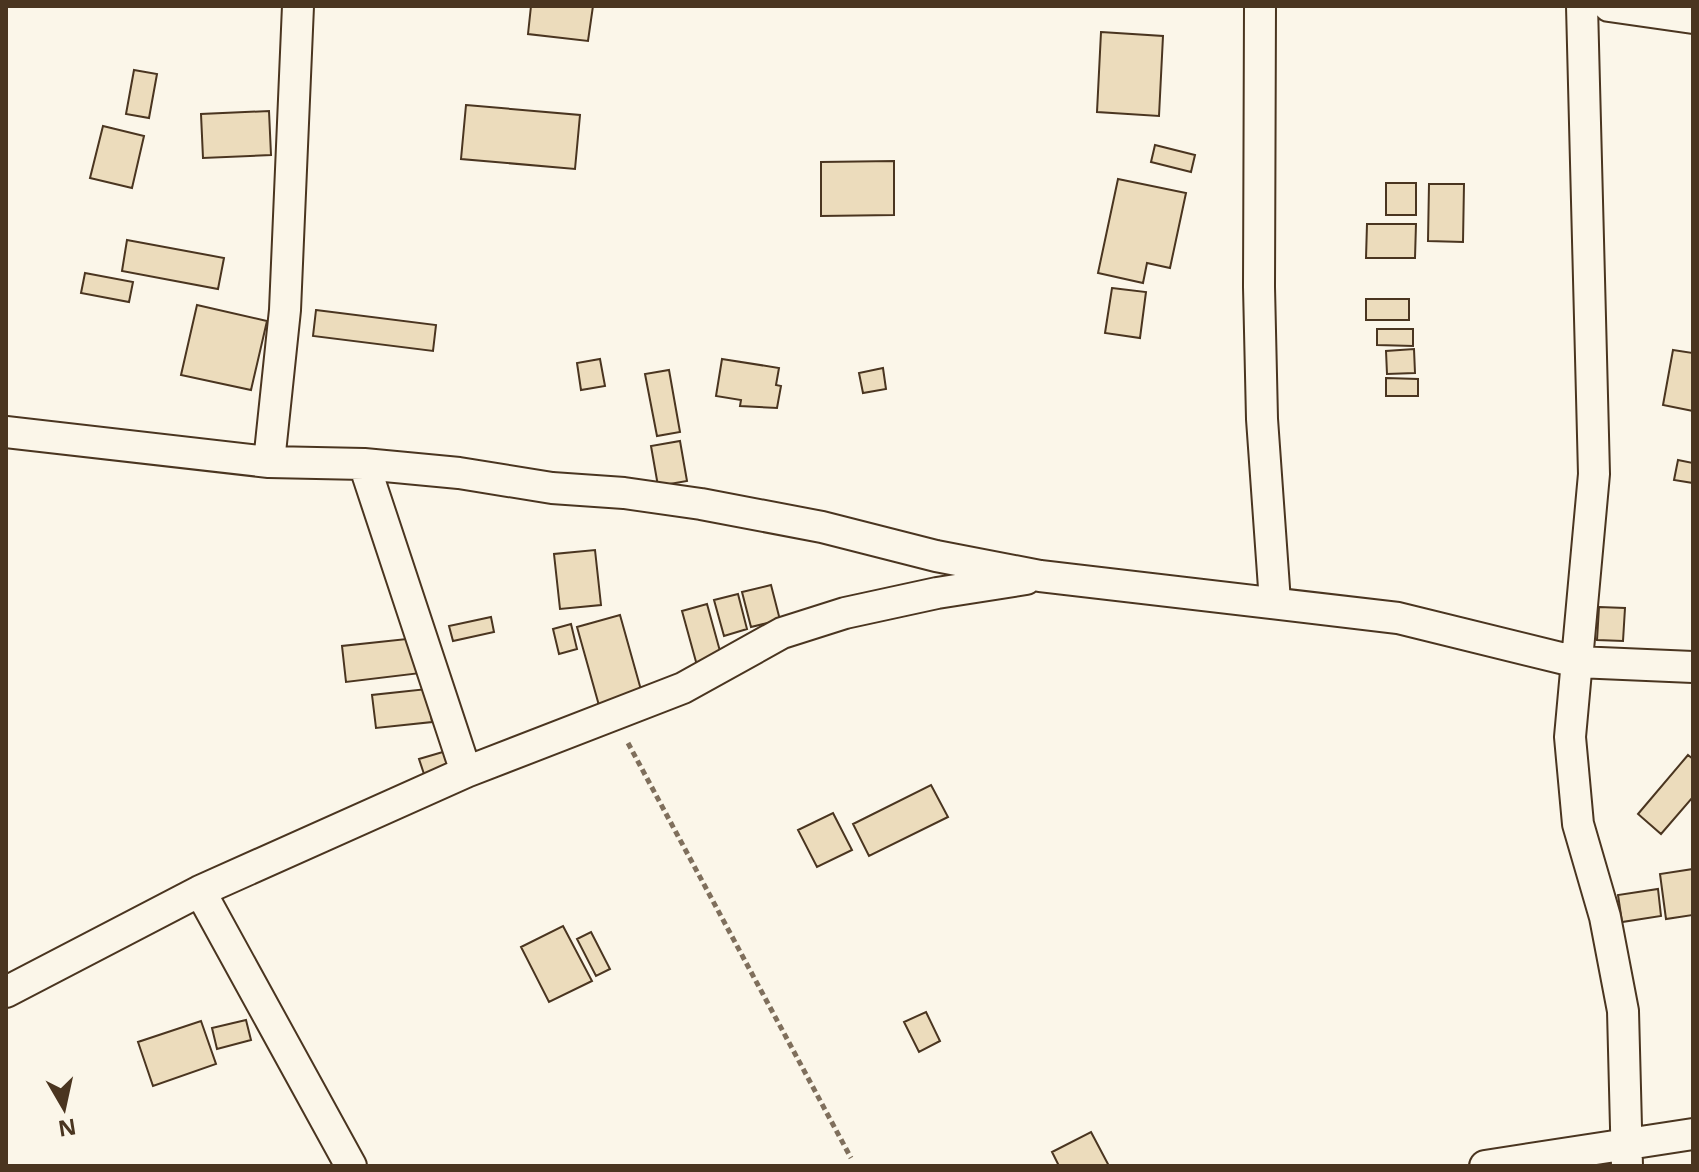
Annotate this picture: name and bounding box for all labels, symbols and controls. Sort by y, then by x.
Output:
north arrow [24,1068,104,1148]
text: N [56,1113,78,1145]

